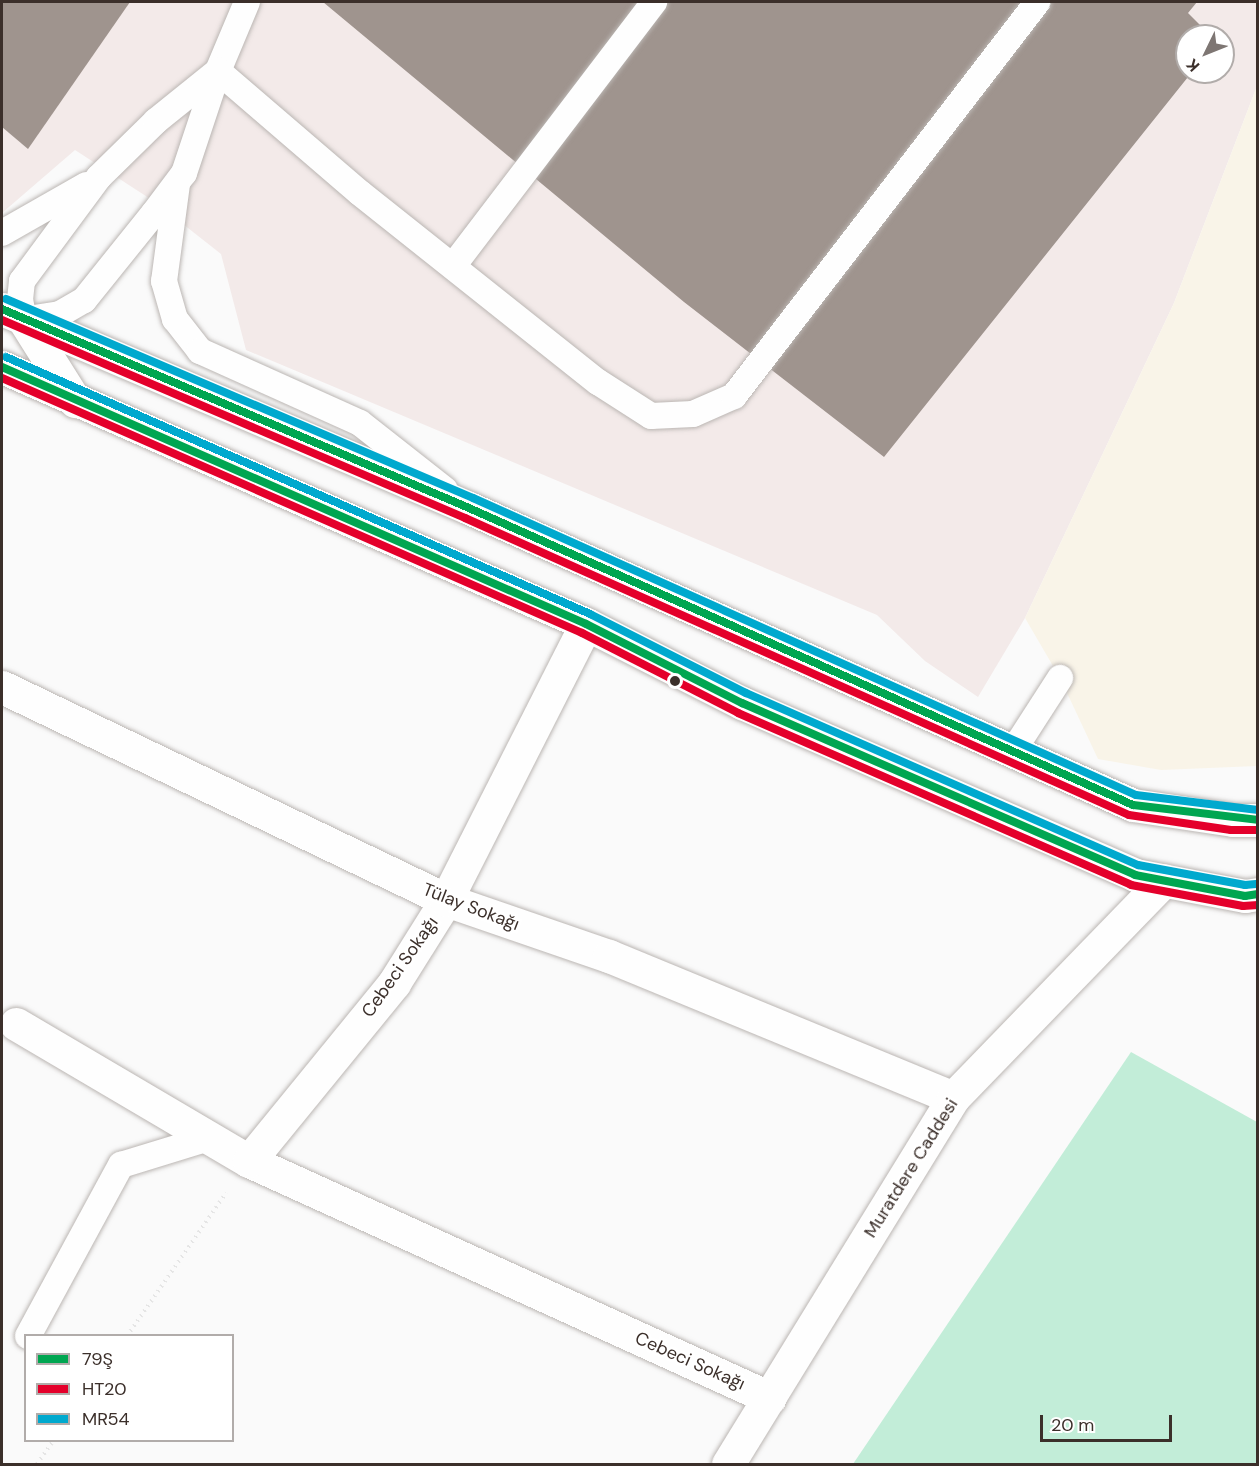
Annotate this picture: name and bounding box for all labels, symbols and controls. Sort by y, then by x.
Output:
north arrow [1175,24,1235,84]
text: K [1182,54,1204,76]
unlabelled marker [669,675,681,687]
street label: Tülay Sokağı [420,879,522,935]
street label: Cebeci Sokağı [357,912,443,1022]
street label: Muratdere Caddesi [859,1094,963,1242]
street label: Cebeci Sokağı [632,1327,748,1395]
legend [24,1334,234,1442]
text: 79Ş [82,1347,113,1371]
text: HT20 [82,1377,127,1401]
scale bar [1043,1403,1175,1441]
text: MR54 [82,1407,129,1431]
text: 20 m [1051,1413,1094,1437]

